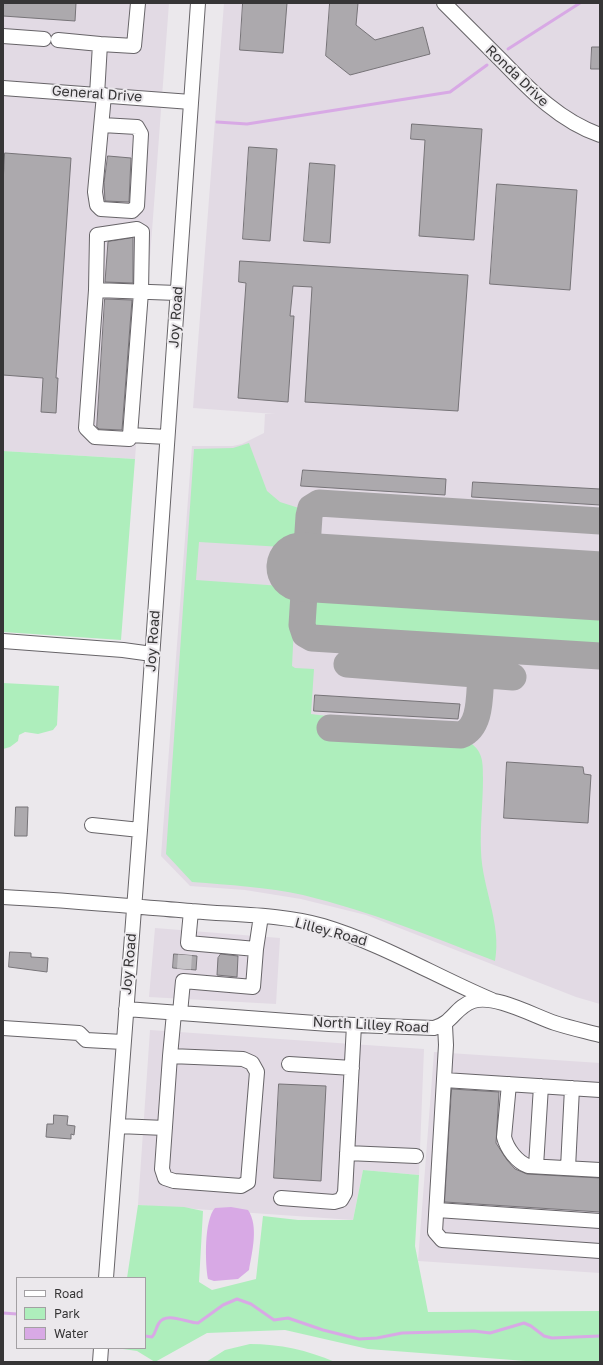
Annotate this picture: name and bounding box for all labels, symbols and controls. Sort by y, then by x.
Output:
street label: Ronda Drive [482,42,552,110]
street label: General Drive [51,82,143,106]
street label: Joy Road [165,286,187,348]
street label: Joy Road [142,610,164,672]
street label: Lilley Road [293,914,369,950]
street label: Joy Road [118,933,140,995]
street label: North Lilley Road [312,1014,430,1036]
legend [16,1277,146,1349]
text: Road [54,1286,83,1301]
text: Park [54,1306,80,1321]
text: Water [54,1326,88,1341]

